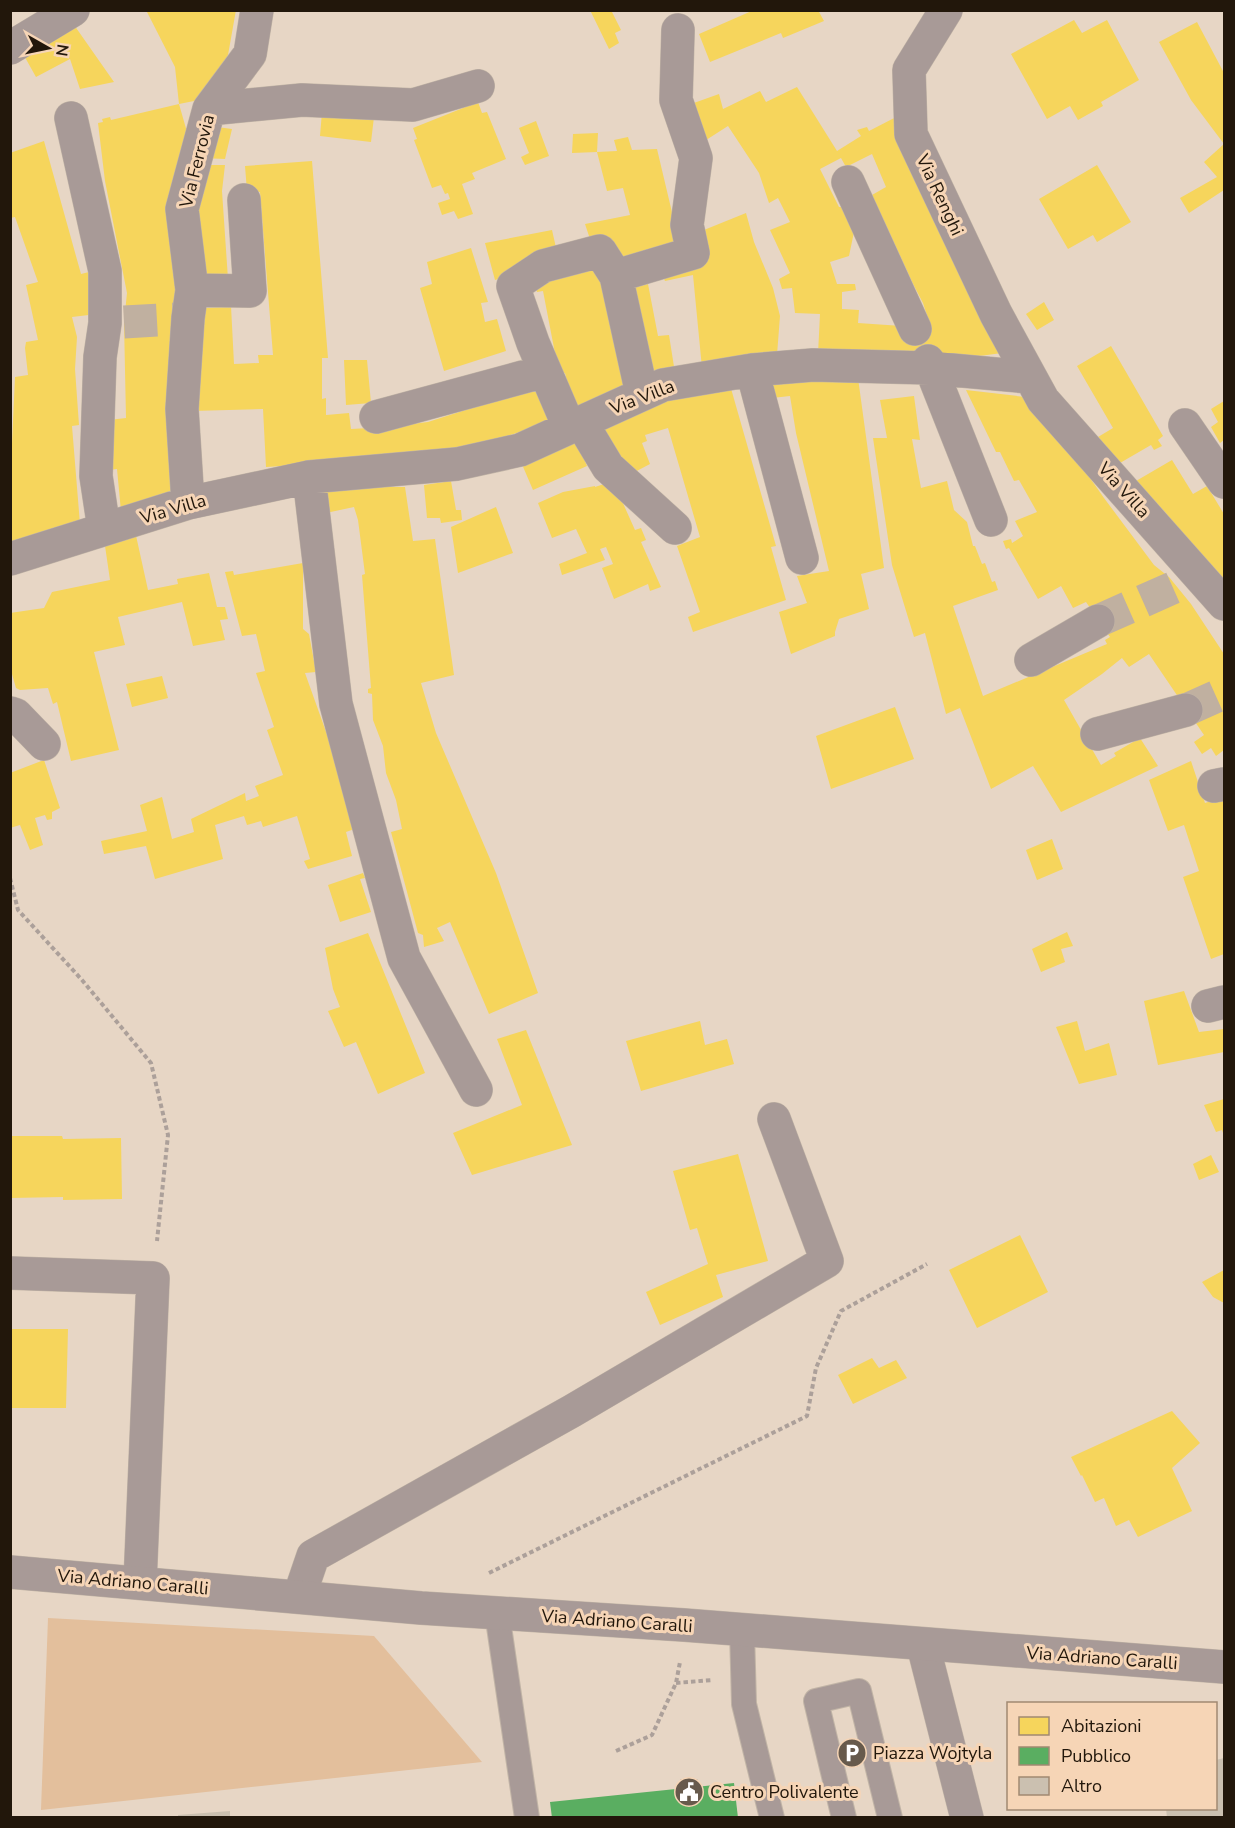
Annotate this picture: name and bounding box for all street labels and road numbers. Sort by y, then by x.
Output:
street label: Via Ferrovia [174,112,220,211]
street label: Via Renghi [910,149,969,240]
street label: Via Villa [605,374,678,421]
street label: Via Villa [1092,456,1156,523]
street label: Via Villa [136,488,209,530]
street label: Via Adriano Caralli [56,1563,209,1601]
street label: Via Adriano Caralli [540,1604,693,1638]
street label: Via Adriano Caralli [1025,1641,1178,1675]

